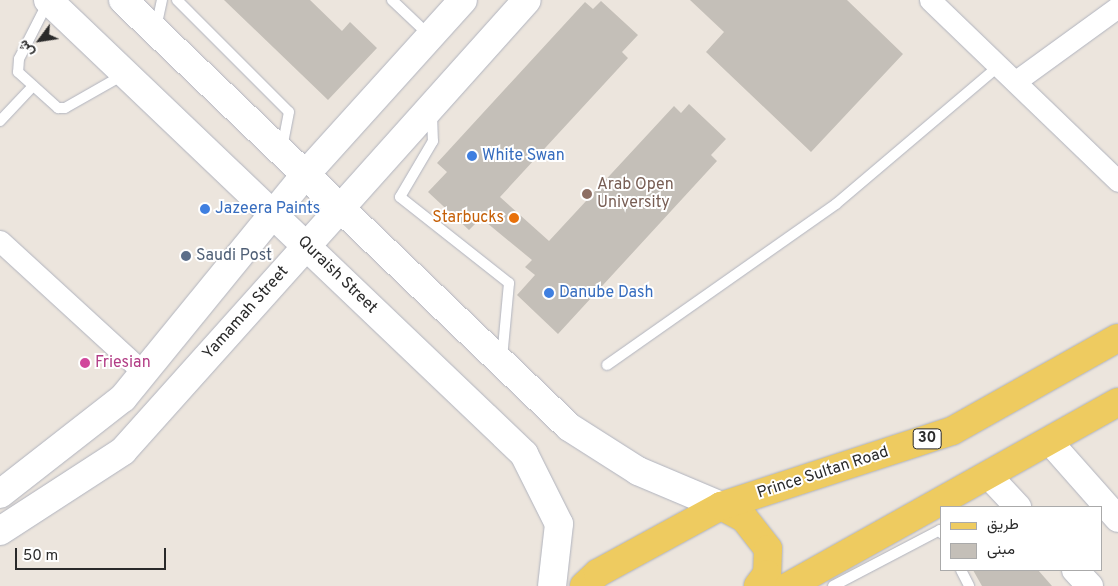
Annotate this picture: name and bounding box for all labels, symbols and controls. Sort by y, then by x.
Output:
north arrow [15,15,65,65]
text: ش [15,36,38,60]
place label: White Swan [482,146,565,166]
marker: White Swan [466,150,478,162]
place label: Arab Open University [597,175,674,213]
marker: Arab Open University [581,188,593,200]
place label: Jazeera Paints [215,199,320,219]
marker: Jazeera Paints [199,203,211,215]
place label: Starbucks [432,208,504,228]
marker: Starbucks [508,212,520,224]
street label: Quraish Street [293,232,381,318]
place label: Saudi Post [196,246,272,266]
marker: Saudi Post [180,250,192,262]
street label: Yamamah Street [199,262,293,364]
place label: Danube Dash [559,283,653,303]
marker: Danube Dash [543,287,555,299]
place label: Friesian [95,353,151,373]
marker: Friesian [79,357,91,369]
road number: 30 [912,426,942,452]
street label: Prince Sultan Road [755,443,891,503]
legend [940,506,1103,571]
text: طريق [987,516,1019,535]
scale bar [18,538,169,570]
text: مبنى [987,541,1015,560]
text: 50 m [23,547,58,566]

